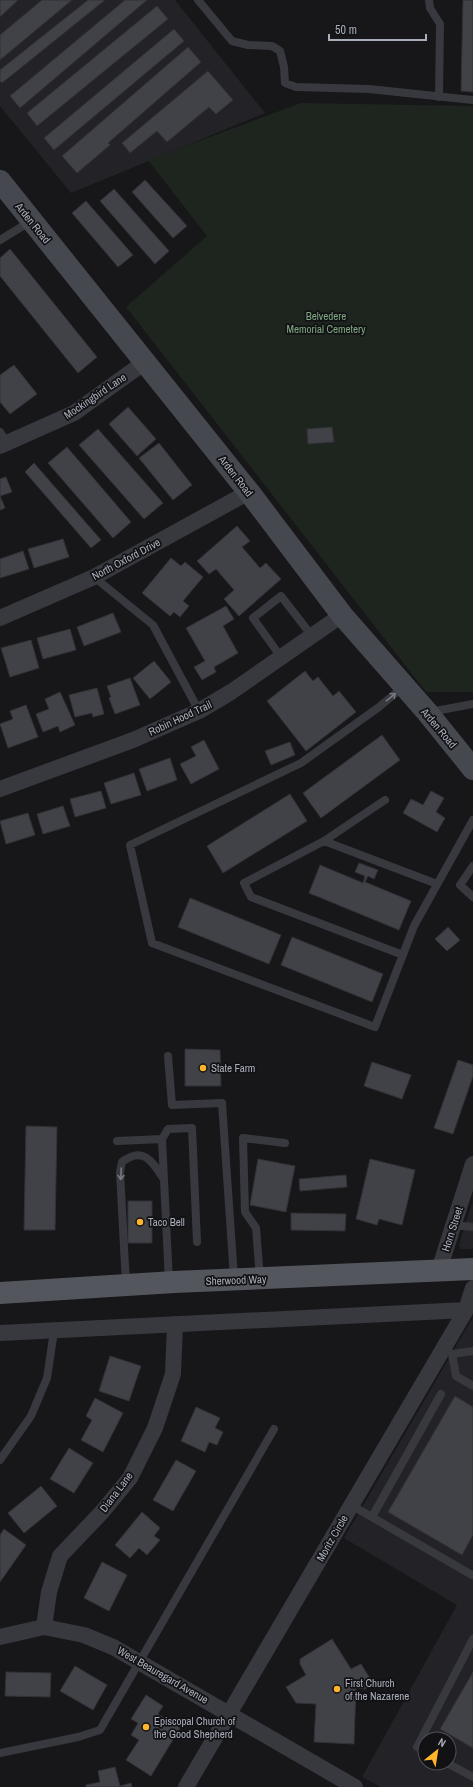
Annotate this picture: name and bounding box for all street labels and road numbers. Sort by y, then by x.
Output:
street label: Arden Road [12,199,54,246]
street label: Mockingbird Lane [61,370,129,422]
street label: Arden Road [215,452,256,499]
street label: North Oxford Drive [89,535,163,583]
street label: Robin Hood Trail [146,697,214,739]
street label: Arden Road [418,704,460,751]
street label: Horn Street [438,1204,466,1253]
street label: Sherwood Way [205,1272,267,1288]
street label: Diana Lane [96,1469,136,1515]
street label: Moritz Circle [313,1512,351,1564]
street label: West Beauregard Avenue [115,1643,211,1707]

